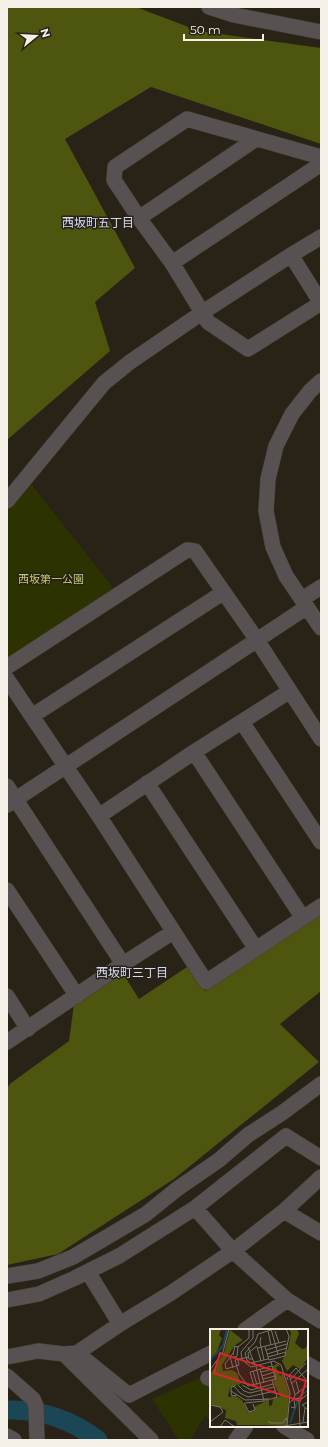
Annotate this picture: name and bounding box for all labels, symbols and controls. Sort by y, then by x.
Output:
north arrow [16,16,56,56]
scale bar [184,16,263,42]
text: 50 m [190,22,221,37]
text: N [37,27,54,39]
district label: 西坂町五丁目 [62,215,134,230]
park label: 西坂第一公園 [18,572,84,586]
district label: 西坂町三丁目 [96,965,168,980]
inset map [210,1329,308,1427]

